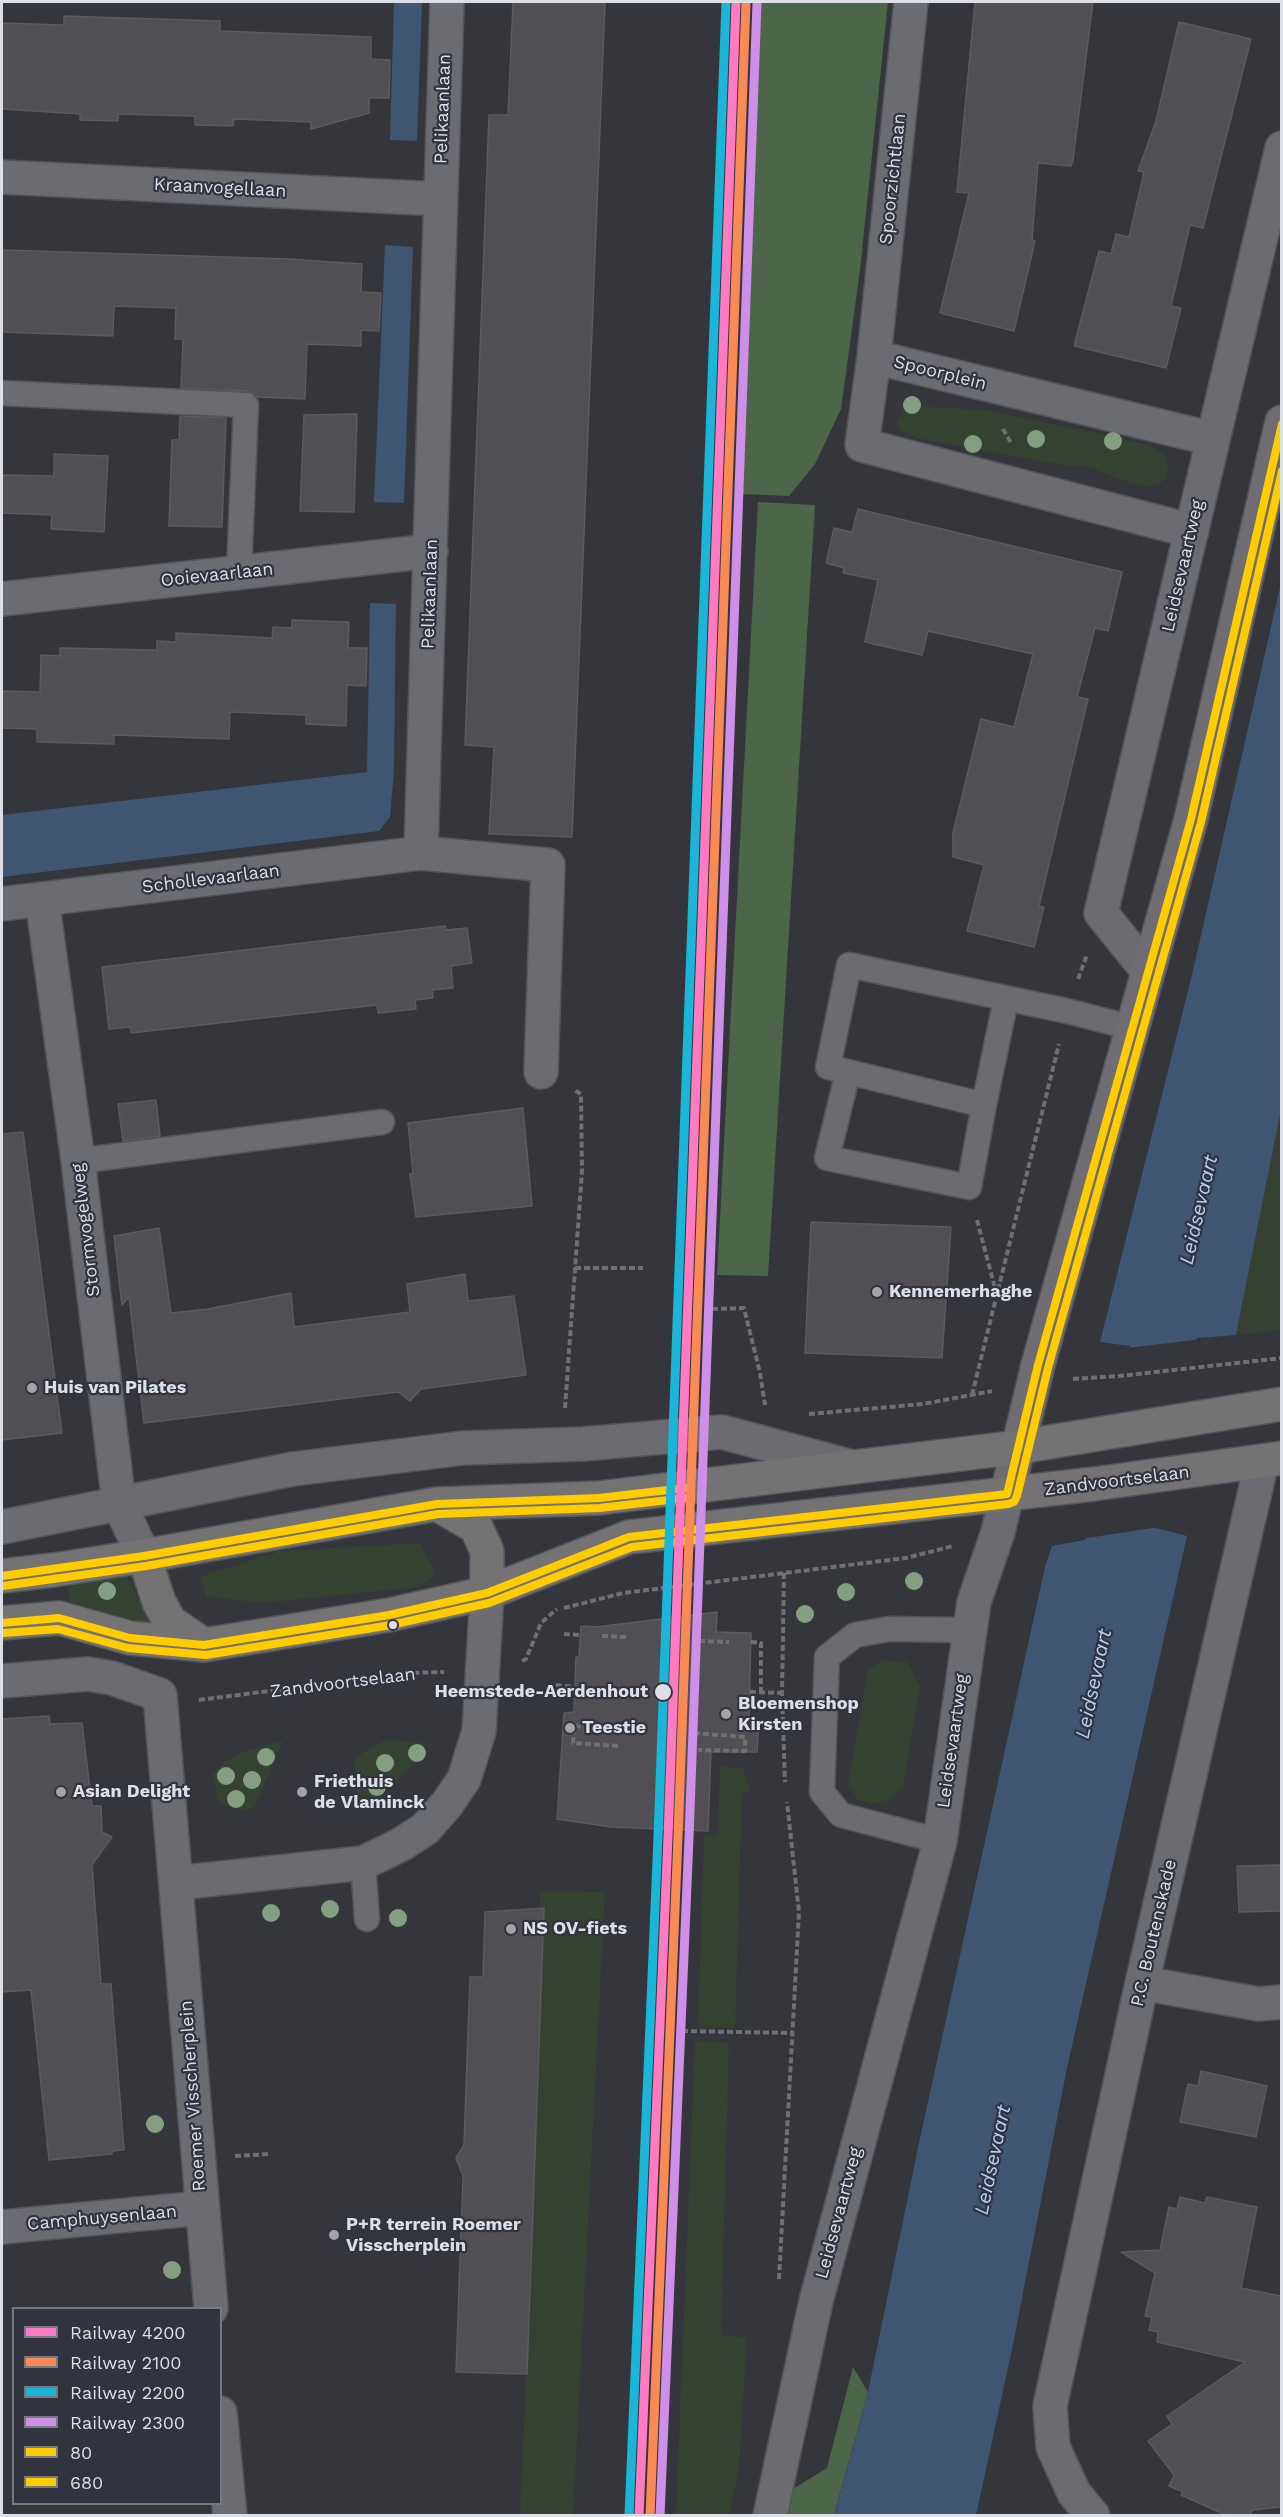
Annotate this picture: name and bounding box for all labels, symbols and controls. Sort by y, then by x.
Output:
street label: Pelikaanlaan [430,54,456,164]
street label: Spoorzichtlaan [875,112,911,246]
street label: Kraanvogellaan [153,174,287,202]
street label: Spoorplein [891,351,989,395]
street label: Leidsevaartweg [1157,498,1209,634]
street label: Pelikaanlaan [417,539,443,649]
street label: Ooievaarlaan [160,558,274,592]
street label: Schollevaarlaan [141,860,281,898]
water label: Leidsevaart [1175,1153,1223,1267]
street label: Stormvogelweg [67,1162,105,1298]
place label: Kennemerhaghe [889,1281,1032,1303]
marker: Kennemerhaghe [870,1285,884,1299]
place label: Huis van Pilates [44,1377,186,1399]
marker: Huis van Pilates [25,1381,39,1395]
street label: Zandvoortselaan [1043,1461,1191,1501]
unlabelled marker [387,1619,399,1631]
water label: Leidsevaart [1071,1627,1117,1741]
street label: Zandvoortselaan [269,1663,417,1703]
street label: Leidsevaartweg [933,1673,973,1809]
place label: Heemstede-Aerdenhout [434,1681,648,1703]
marker: Heemstede-Aerdenhout [653,1682,673,1702]
place label: Bloemenshop Kirsten [738,1693,859,1736]
marker: Bloemenshop Kirsten [719,1707,733,1721]
place label: Teestie [582,1717,646,1739]
marker: Teestie [563,1721,577,1735]
place label: Friethuis de Vlaminck [314,1771,424,1814]
place label: Asian Delight [73,1781,190,1803]
marker: Asian Delight [54,1785,68,1799]
marker: Friethuis de Vlaminck [295,1785,309,1799]
street label: P.C. Boutenskade [1127,1857,1181,2009]
place label: NS OV-fiets [523,1918,627,1940]
marker: NS OV-fiets [504,1922,518,1936]
street label: Roemer Visscherplein [176,2000,210,2192]
water label: Leidsevaart [970,2103,1016,2217]
street label: Leidsevaartweg [811,2145,867,2281]
street label: Camphuysenlaan [26,2201,178,2235]
place label: P+R terrein Roemer Visscherplein [346,2214,521,2256]
marker: P+R terrein Roemer Visscherplein [327,2228,341,2242]
legend [12,2307,222,2505]
text: Railway 4200 [70,2322,186,2343]
text: Railway 2100 [70,2352,182,2373]
text: Railway 2200 [70,2382,185,2403]
text: Railway 2300 [70,2412,185,2433]
text: 80 [70,2442,92,2463]
text: 680 [70,2472,103,2493]

